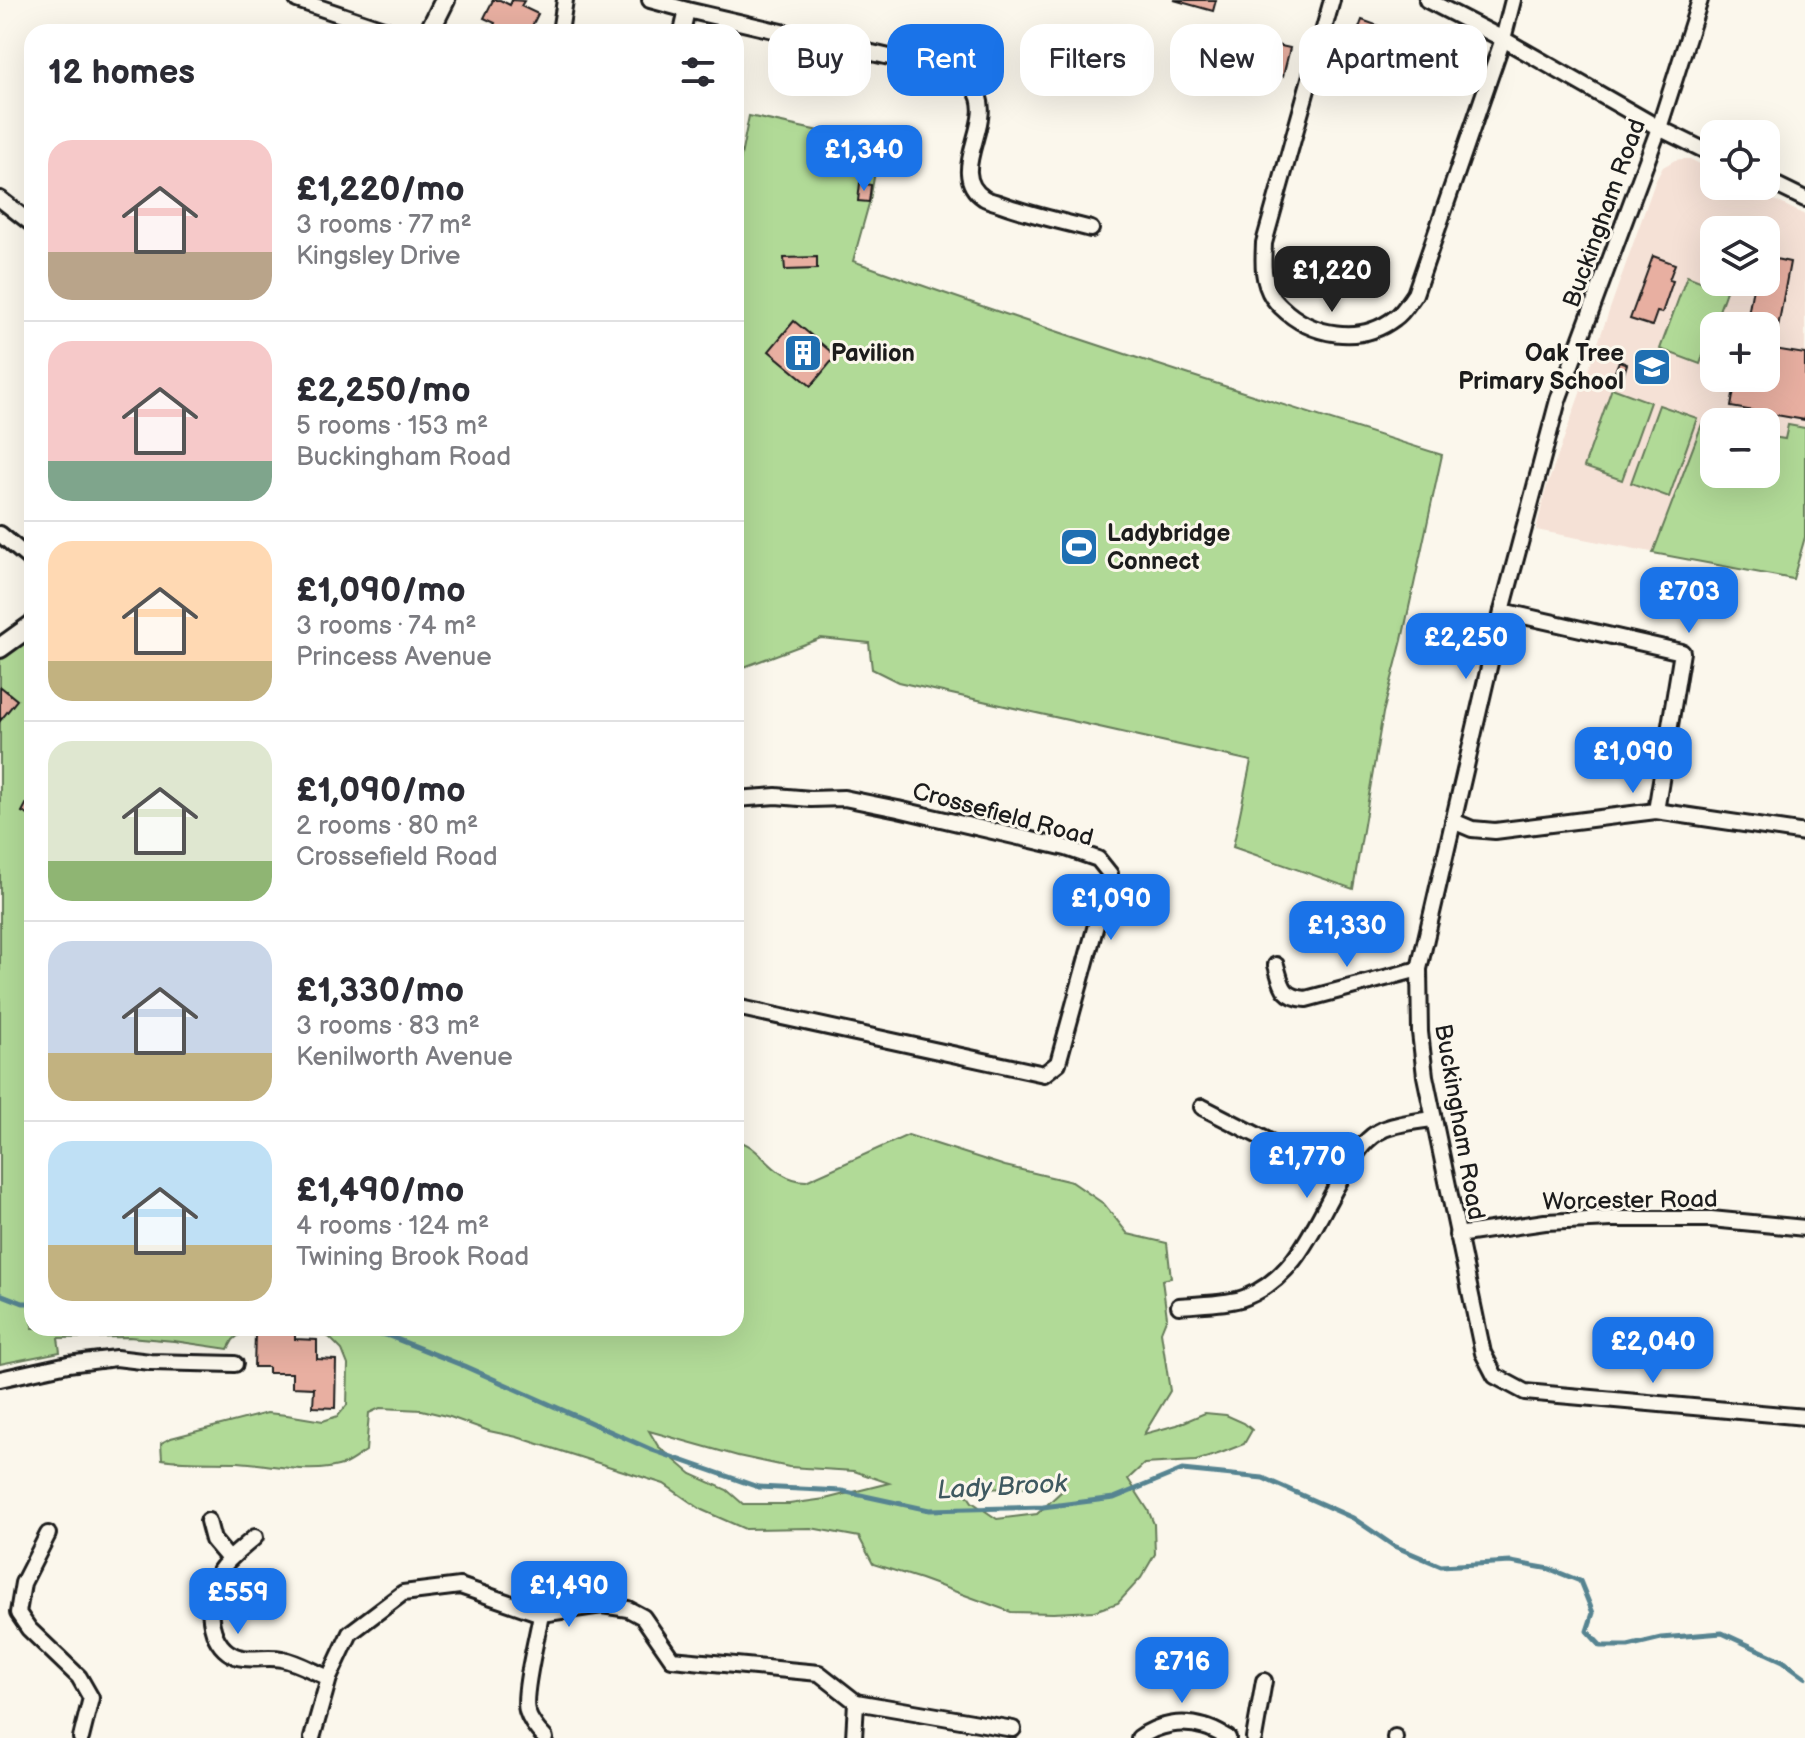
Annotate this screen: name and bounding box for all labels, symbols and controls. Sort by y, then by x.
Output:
chip: Buy [768,24,871,96]
chip: Rent [887,24,1004,96]
chip: Filters [1020,24,1154,96]
chip: New [1170,24,1283,96]
chip: Apartment [1299,24,1487,96]
icon: filters [676,50,720,94]
text: 12 homes [48,52,195,93]
street label: Buckingham Road [1557,115,1652,311]
map controls [1700,120,1780,488]
button: locate [1700,120,1780,200]
pin: £1,340 [799,125,929,193]
text: £1,340 [824,135,904,166]
text: £1,220/mo [296,169,465,210]
icon: home [112,172,208,268]
text: 3 rooms · 77 m² [296,210,472,241]
button: layers [1700,216,1780,296]
text: Kingsley Drive [296,241,460,272]
pin: £1,220 [1267,246,1397,314]
text: £1,220 [1292,256,1372,287]
button: + [1700,312,1780,392]
building icon: Pavilion [782,332,824,374]
place label: Pavilion [831,339,915,368]
place label: Oak Tree Primary School [1458,339,1624,396]
school or university icon: Oak Tree Primary School [1631,346,1673,388]
text: £2,250/mo [296,370,471,411]
icon: home [112,373,208,469]
button: − [1700,408,1780,488]
text: 5 rooms · 153 m² [296,411,488,442]
text: Buckingham Road [296,442,511,473]
place label: Ladybridge Connect [1107,519,1230,576]
sports icon: Ladybridge Connect [1058,526,1100,568]
pin: £703 [1642,567,1736,635]
text: £1,090/mo [296,570,466,611]
icon: home [112,573,208,669]
text: £703 [1658,577,1720,608]
text: 3 rooms · 74 m² [296,611,476,642]
pin: £2,250 [1401,613,1531,681]
text: £2,250 [1424,623,1508,654]
text: Princess Avenue [296,642,492,673]
pin: £1,090 [1568,727,1698,795]
text: £1,090 [1593,737,1673,768]
text: £1,090/mo [296,770,466,811]
icon: home [112,773,208,869]
street label: Crossefield Road [909,776,1097,853]
text: 2 rooms · 80 m² [296,811,478,842]
text: Crossefield Road [296,842,498,873]
pin: £1,090 [1046,874,1176,942]
text: £1,090 [1071,884,1151,915]
pin: £1,330 [1282,901,1412,969]
text: £1,330 [1307,911,1387,942]
text: £1,330/mo [296,970,464,1011]
icon: home [112,973,208,1069]
text: 3 rooms · 83 m² [296,1011,480,1042]
street label: Buckingham Road [1428,1022,1491,1222]
text: Kenilworth Avenue [296,1042,513,1073]
pin: £1,770 [1242,1132,1372,1200]
text: £1,770 [1268,1142,1346,1173]
text: £1,490/mo [296,1170,464,1211]
icon: home [112,1173,208,1269]
street label: Worcester Road [1542,1184,1718,1217]
text: 4 rooms · 124 m² [296,1211,489,1242]
text: Twining Brook Road [296,1242,529,1273]
pin: £2,040 [1588,1317,1718,1385]
text: £2,040 [1610,1327,1696,1358]
water label: Lady Brook [936,1469,1069,1506]
pin: £1,490 [504,1561,634,1629]
pin: £559 [191,1568,285,1636]
text: £1,490 [529,1571,609,1602]
text: £559 [207,1578,269,1609]
pin: £716 [1135,1637,1229,1705]
text: £716 [1153,1647,1211,1678]

